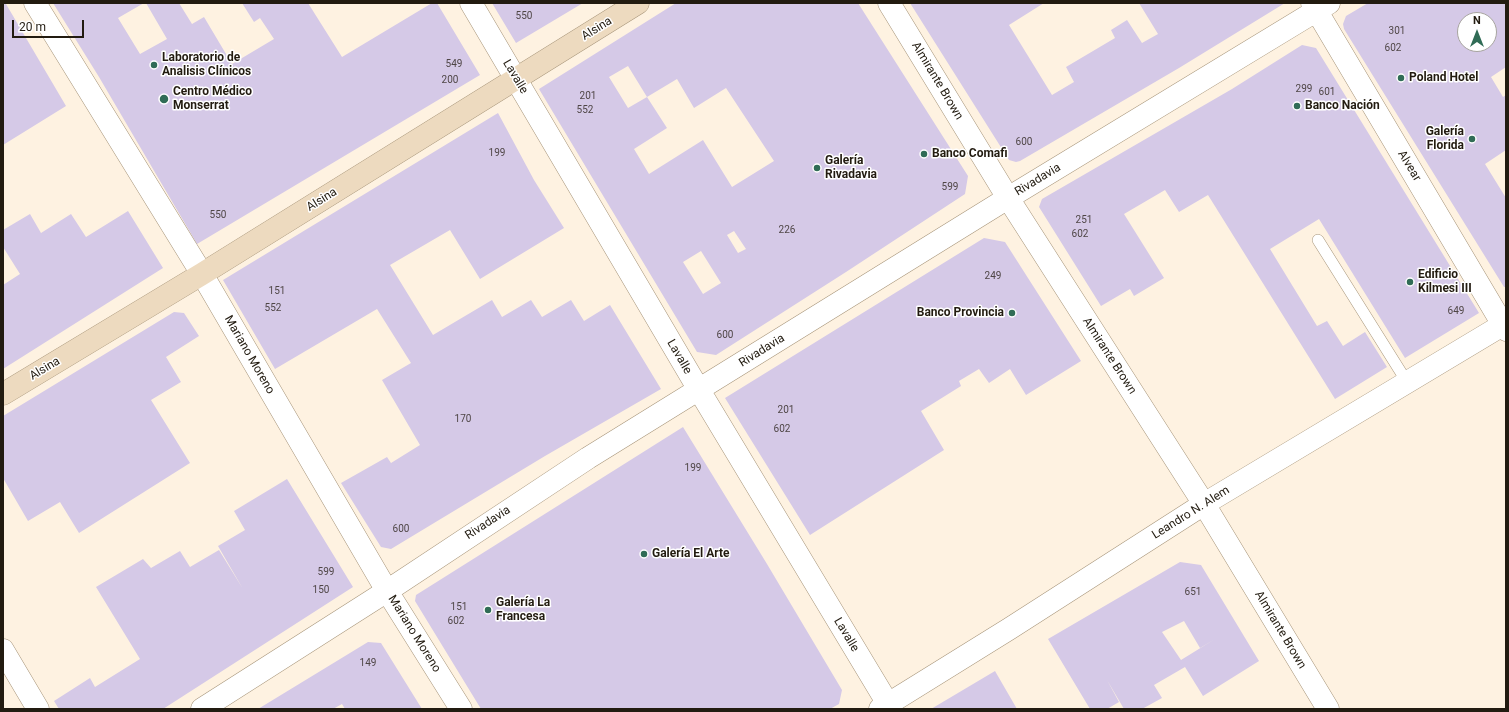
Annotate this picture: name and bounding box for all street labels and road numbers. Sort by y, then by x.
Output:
street label: Alsina [579,14,615,44]
street label: Almirante Brown [908,39,966,123]
street label: Lavalle [499,57,531,97]
street label: Alvear [1394,148,1424,184]
street label: Rivadavia [1012,161,1064,199]
street label: Alsina [304,185,340,215]
street label: Mariano Moreno [221,313,277,397]
street label: Almirante Brown [1079,315,1139,397]
street label: Rivadavia [737,331,787,371]
street label: Lavalle [663,337,695,377]
street label: Alsina [27,354,63,384]
street label: Leandro N. Alem [1150,483,1232,543]
street label: Rivadavia [463,503,513,543]
street label: Almirante Brown [1251,588,1309,672]
street label: Mariano Moreno [385,593,443,675]
street label: Lavalle [830,615,862,655]

